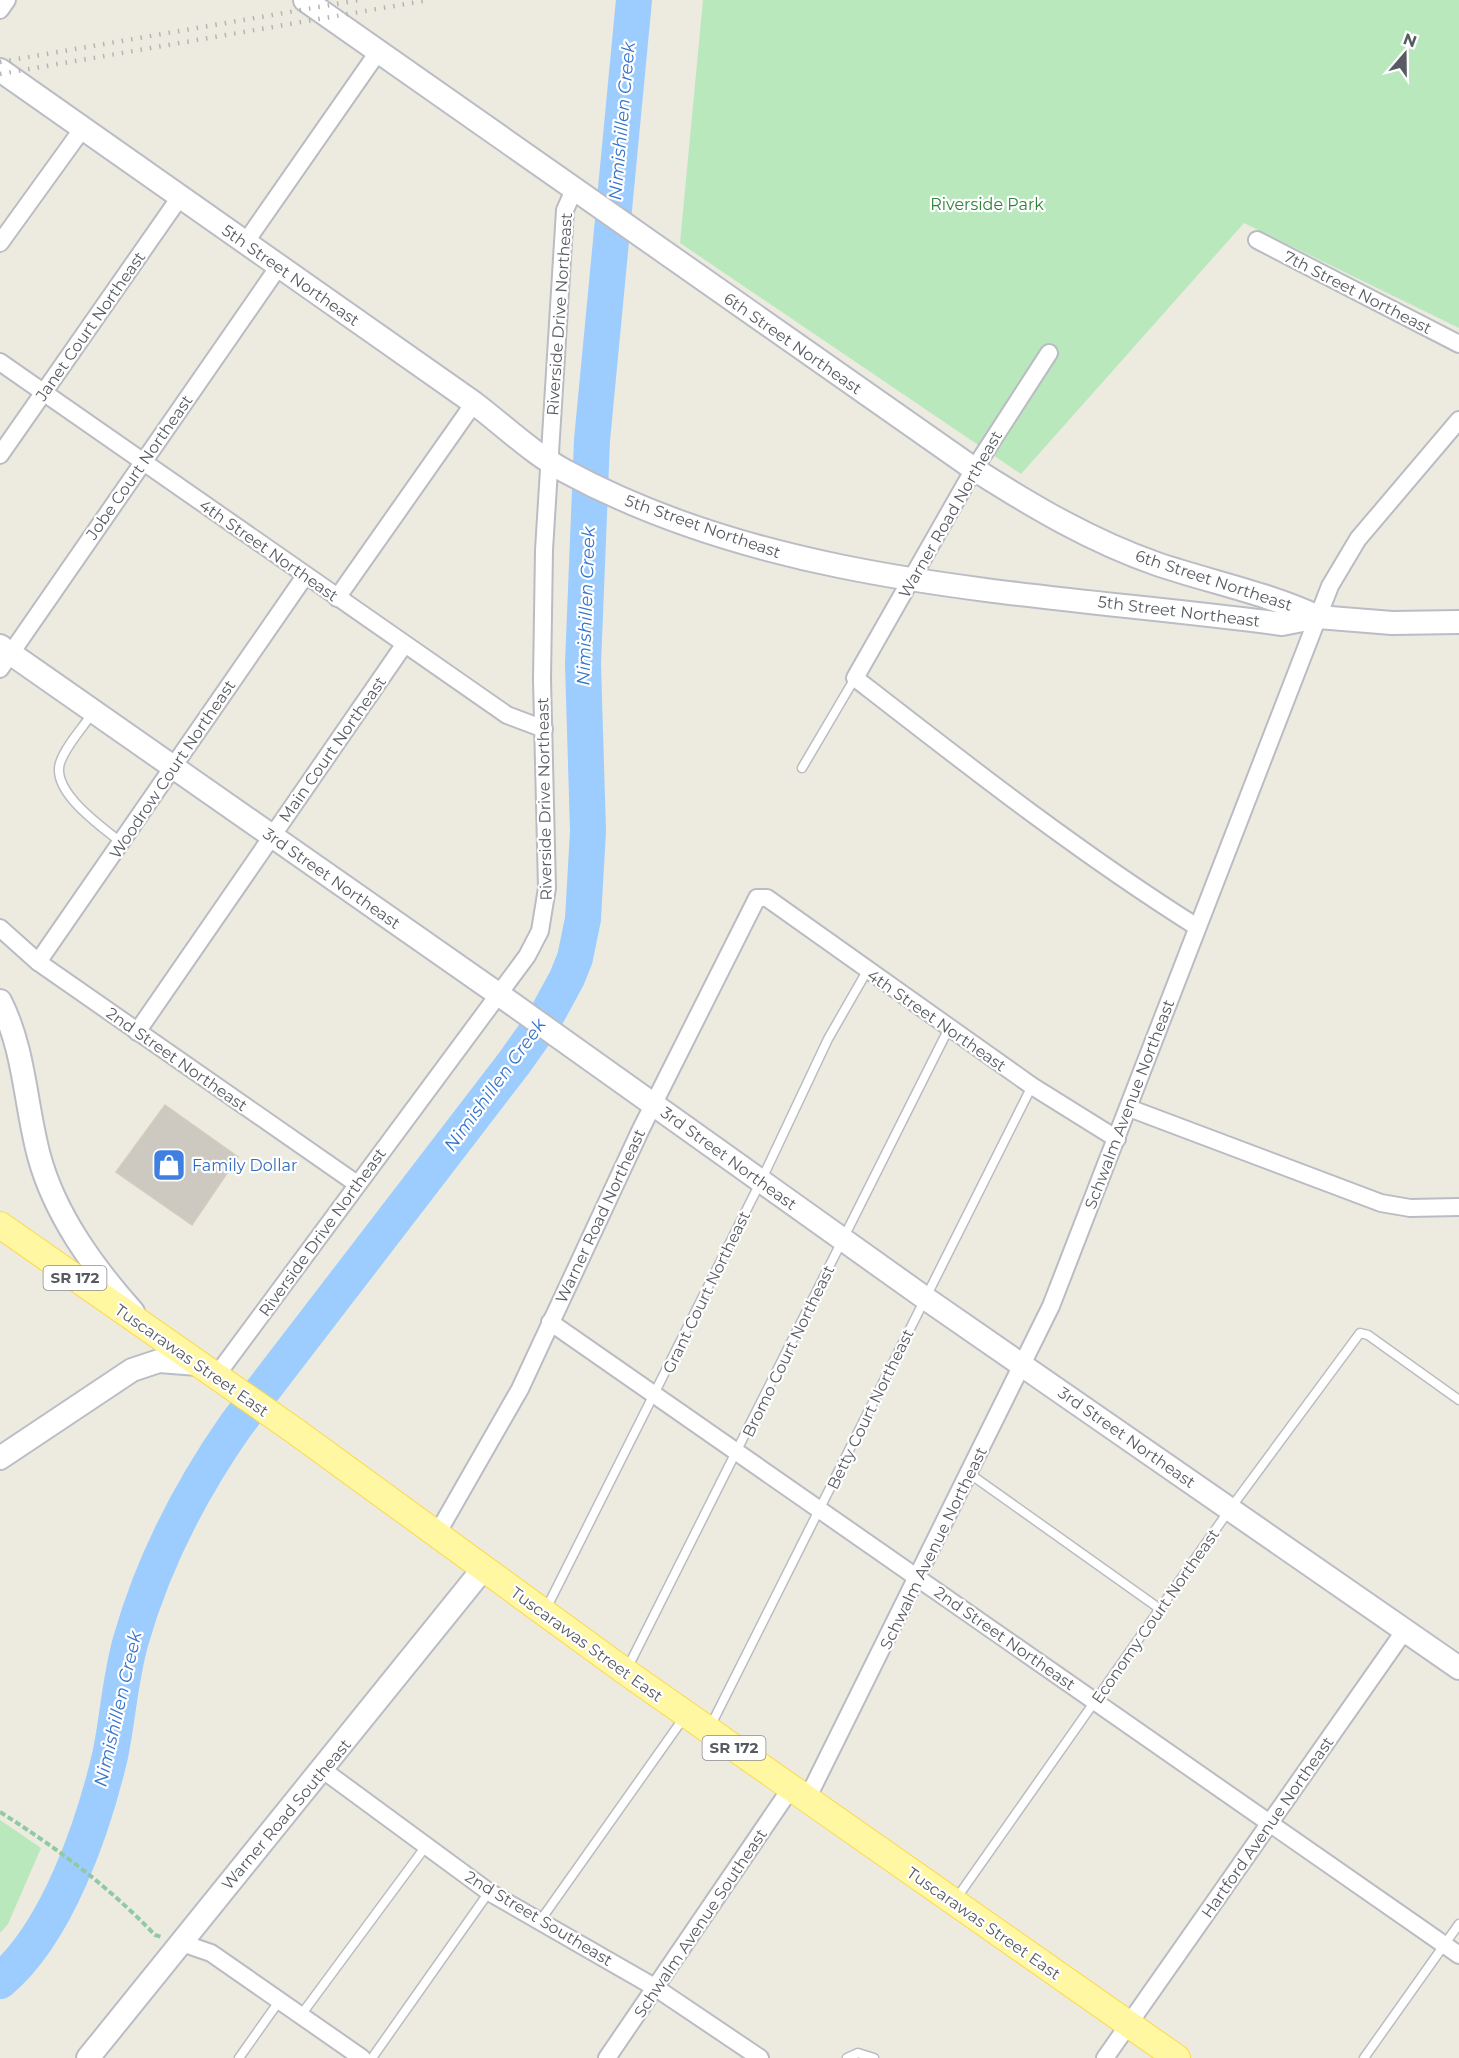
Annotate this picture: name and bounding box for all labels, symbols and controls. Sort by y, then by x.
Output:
north arrow [1375,24,1435,84]
text: N [1401,29,1419,52]
water label: Nimishillen Creek [604,40,640,201]
park label: Riverside Park [930,195,1044,214]
street label: Riverside Drive Northeast [543,211,576,416]
street label: 5th Street Northeast [218,221,363,330]
street label: 7th Street Northeast [1281,247,1435,338]
street label: Janet Court Northeast [31,248,149,405]
street label: 6th Street Northeast [720,289,866,399]
street label: Jobe Court Northeast [82,391,197,544]
street label: Warner Road Northeast [895,427,1006,601]
street label: 5th Street Northeast [623,491,784,562]
street label: 4th Street Northeast [196,495,342,606]
water label: Nimishillen Creek [572,525,600,686]
street label: 6th Street Northeast [1133,546,1295,615]
street label: 5th Street Northeast [1097,592,1262,631]
street label: Main Court Northeast [275,672,390,826]
street label: Woodrow Court Northeast [105,676,240,862]
street label: Riverside Drive Northeast [533,697,556,901]
street label: 3rd Street Northeast [259,824,404,933]
street label: 4th Street Northeast [864,965,1010,1076]
street label: Schwalm Avenue Northeast [1081,996,1178,1212]
street label: 2nd Street Northeast [103,1004,251,1116]
water label: Nimishillen Creek [439,1013,551,1156]
street label: 3rd Street Northeast [657,1103,801,1214]
street label: Warner Road Northeast [552,1126,649,1306]
street label: Riverside Drive Northeast [255,1144,390,1320]
shop icon: Family Dollar [151,1147,187,1183]
place label: Family Dollar [192,1156,297,1175]
street label: Grant Court Northeast [659,1207,754,1377]
street label: Bromo Court Northeast [739,1262,839,1440]
road number: SR 172 [44,1266,106,1290]
street label: Tuscarawas Street East [111,1300,273,1421]
street label: Betty Court Northeast [823,1325,918,1493]
street label: 3rd Street Northeast [1054,1383,1199,1492]
street label: Schwalm Avenue Northeast [876,1443,991,1653]
street label: Economy Court Northeast [1088,1525,1223,1707]
street label: Tuscarawas Street East [507,1583,667,1706]
street label: 2nd Street Northeast [931,1583,1079,1695]
water label: Nimishillen Creek [89,1628,147,1789]
street label: Hartford Avenue Northeast [1197,1733,1338,1922]
street label: Warner Road Southeast [218,1735,355,1894]
road number: SR 172 [702,1736,766,1760]
street label: Schwalm Avenue Southeast [630,1825,771,2021]
street label: Tuscarawas Street East [903,1863,1065,1984]
street label: 2nd Street Southeast [462,1867,616,1970]

